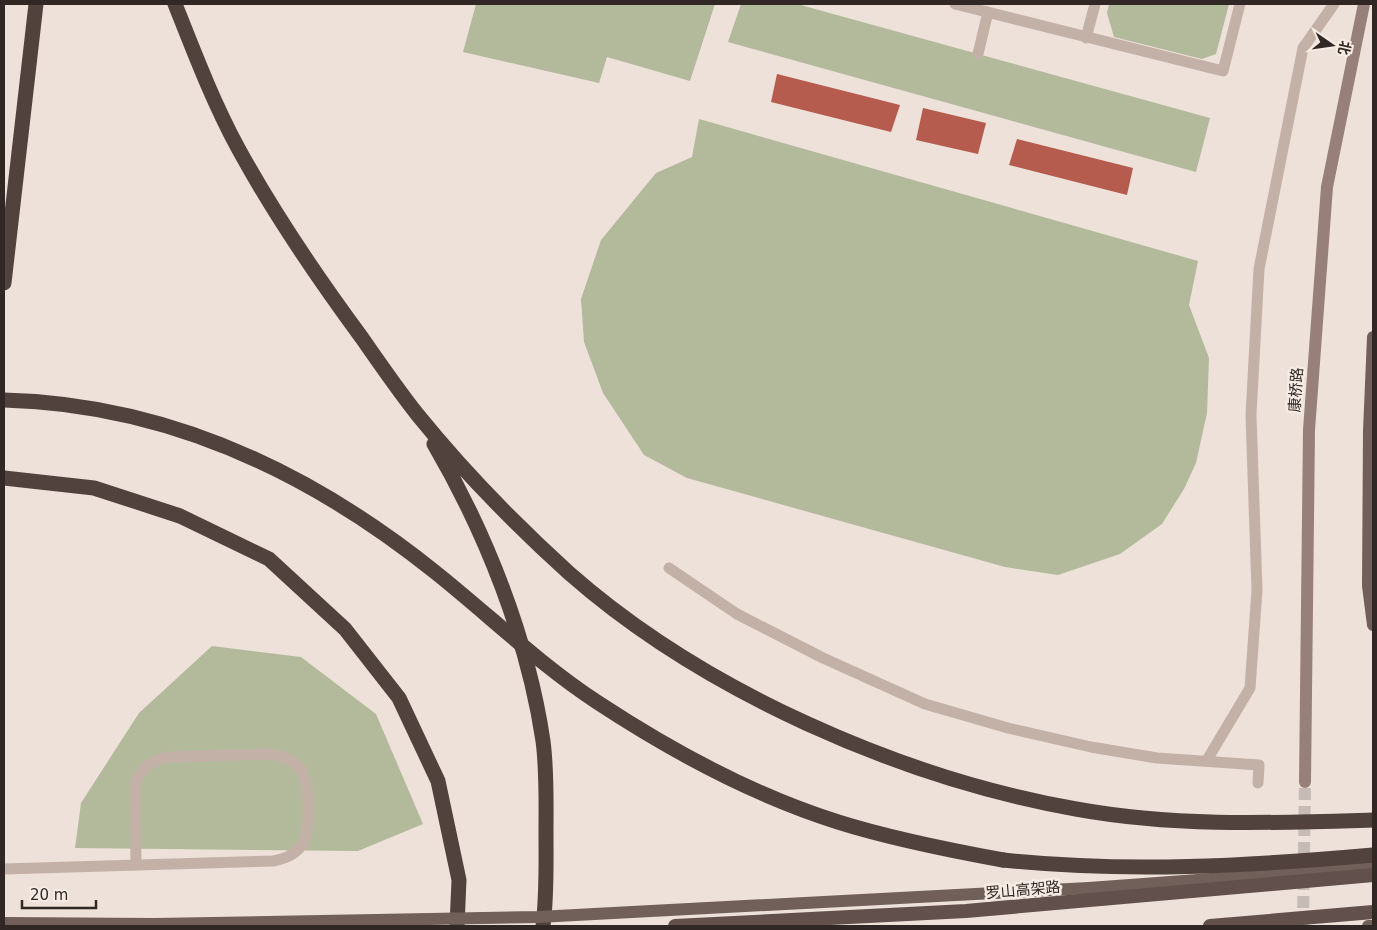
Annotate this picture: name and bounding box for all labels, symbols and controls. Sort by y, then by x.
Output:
north arrow [1307,20,1357,70]
text: 北 [1335,39,1354,57]
street label: 康桥路 [1285,367,1307,413]
scale bar [22,878,96,910]
street label: 罗山高架路 [985,878,1061,902]
text: 20 m [30,886,68,904]

